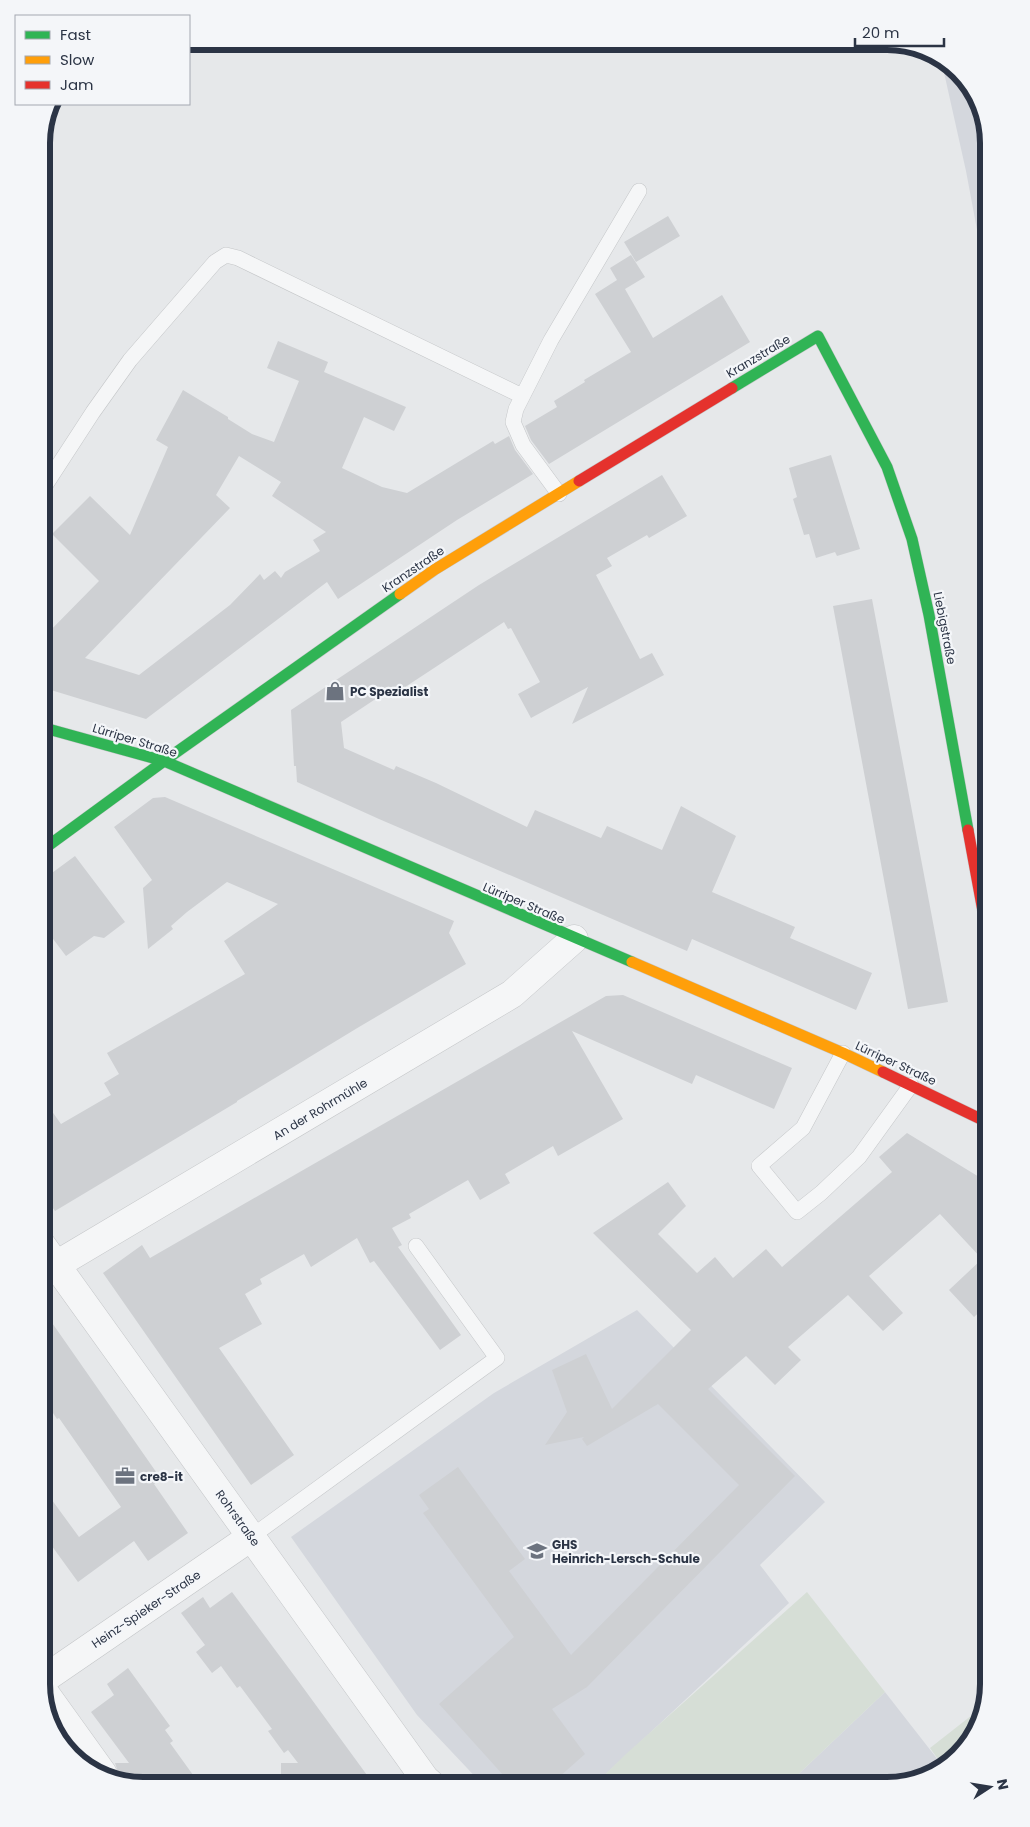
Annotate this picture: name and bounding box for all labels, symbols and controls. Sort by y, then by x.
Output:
legend [15,15,190,105]
scale bar [855,15,944,47]
text: 20 m [862,22,900,43]
text: Fast [60,24,91,45]
text: Slow [60,49,95,70]
text: Jam [60,74,94,95]
street label: Kranzstraße [723,330,793,382]
street label: Kranzstraße [379,542,447,596]
street label: Liebigstraße [930,590,960,666]
shop icon: PC Spezialist [324,680,346,702]
place label: PC Spezialist [350,683,429,700]
street label: Lürriper Straße [91,719,179,761]
street label: Lürriper Straße [480,878,568,928]
street label: Lürriper Straße [853,1037,939,1089]
street label: An der Rohrmühle [270,1074,370,1144]
office icon: cre8-it [114,1465,136,1487]
place label: cre8-it [140,1468,183,1485]
street label: Rohrstraße [212,1486,264,1550]
place label: GHS Heinrich-Lersch-Schule [552,1536,700,1567]
school or university icon: GHS Heinrich-Lersch-Schule [526,1540,548,1562]
street label: Heinz-Spieker-Straße [88,1566,204,1652]
north arrow [965,1762,1015,1812]
text: N [992,1777,1014,1792]

